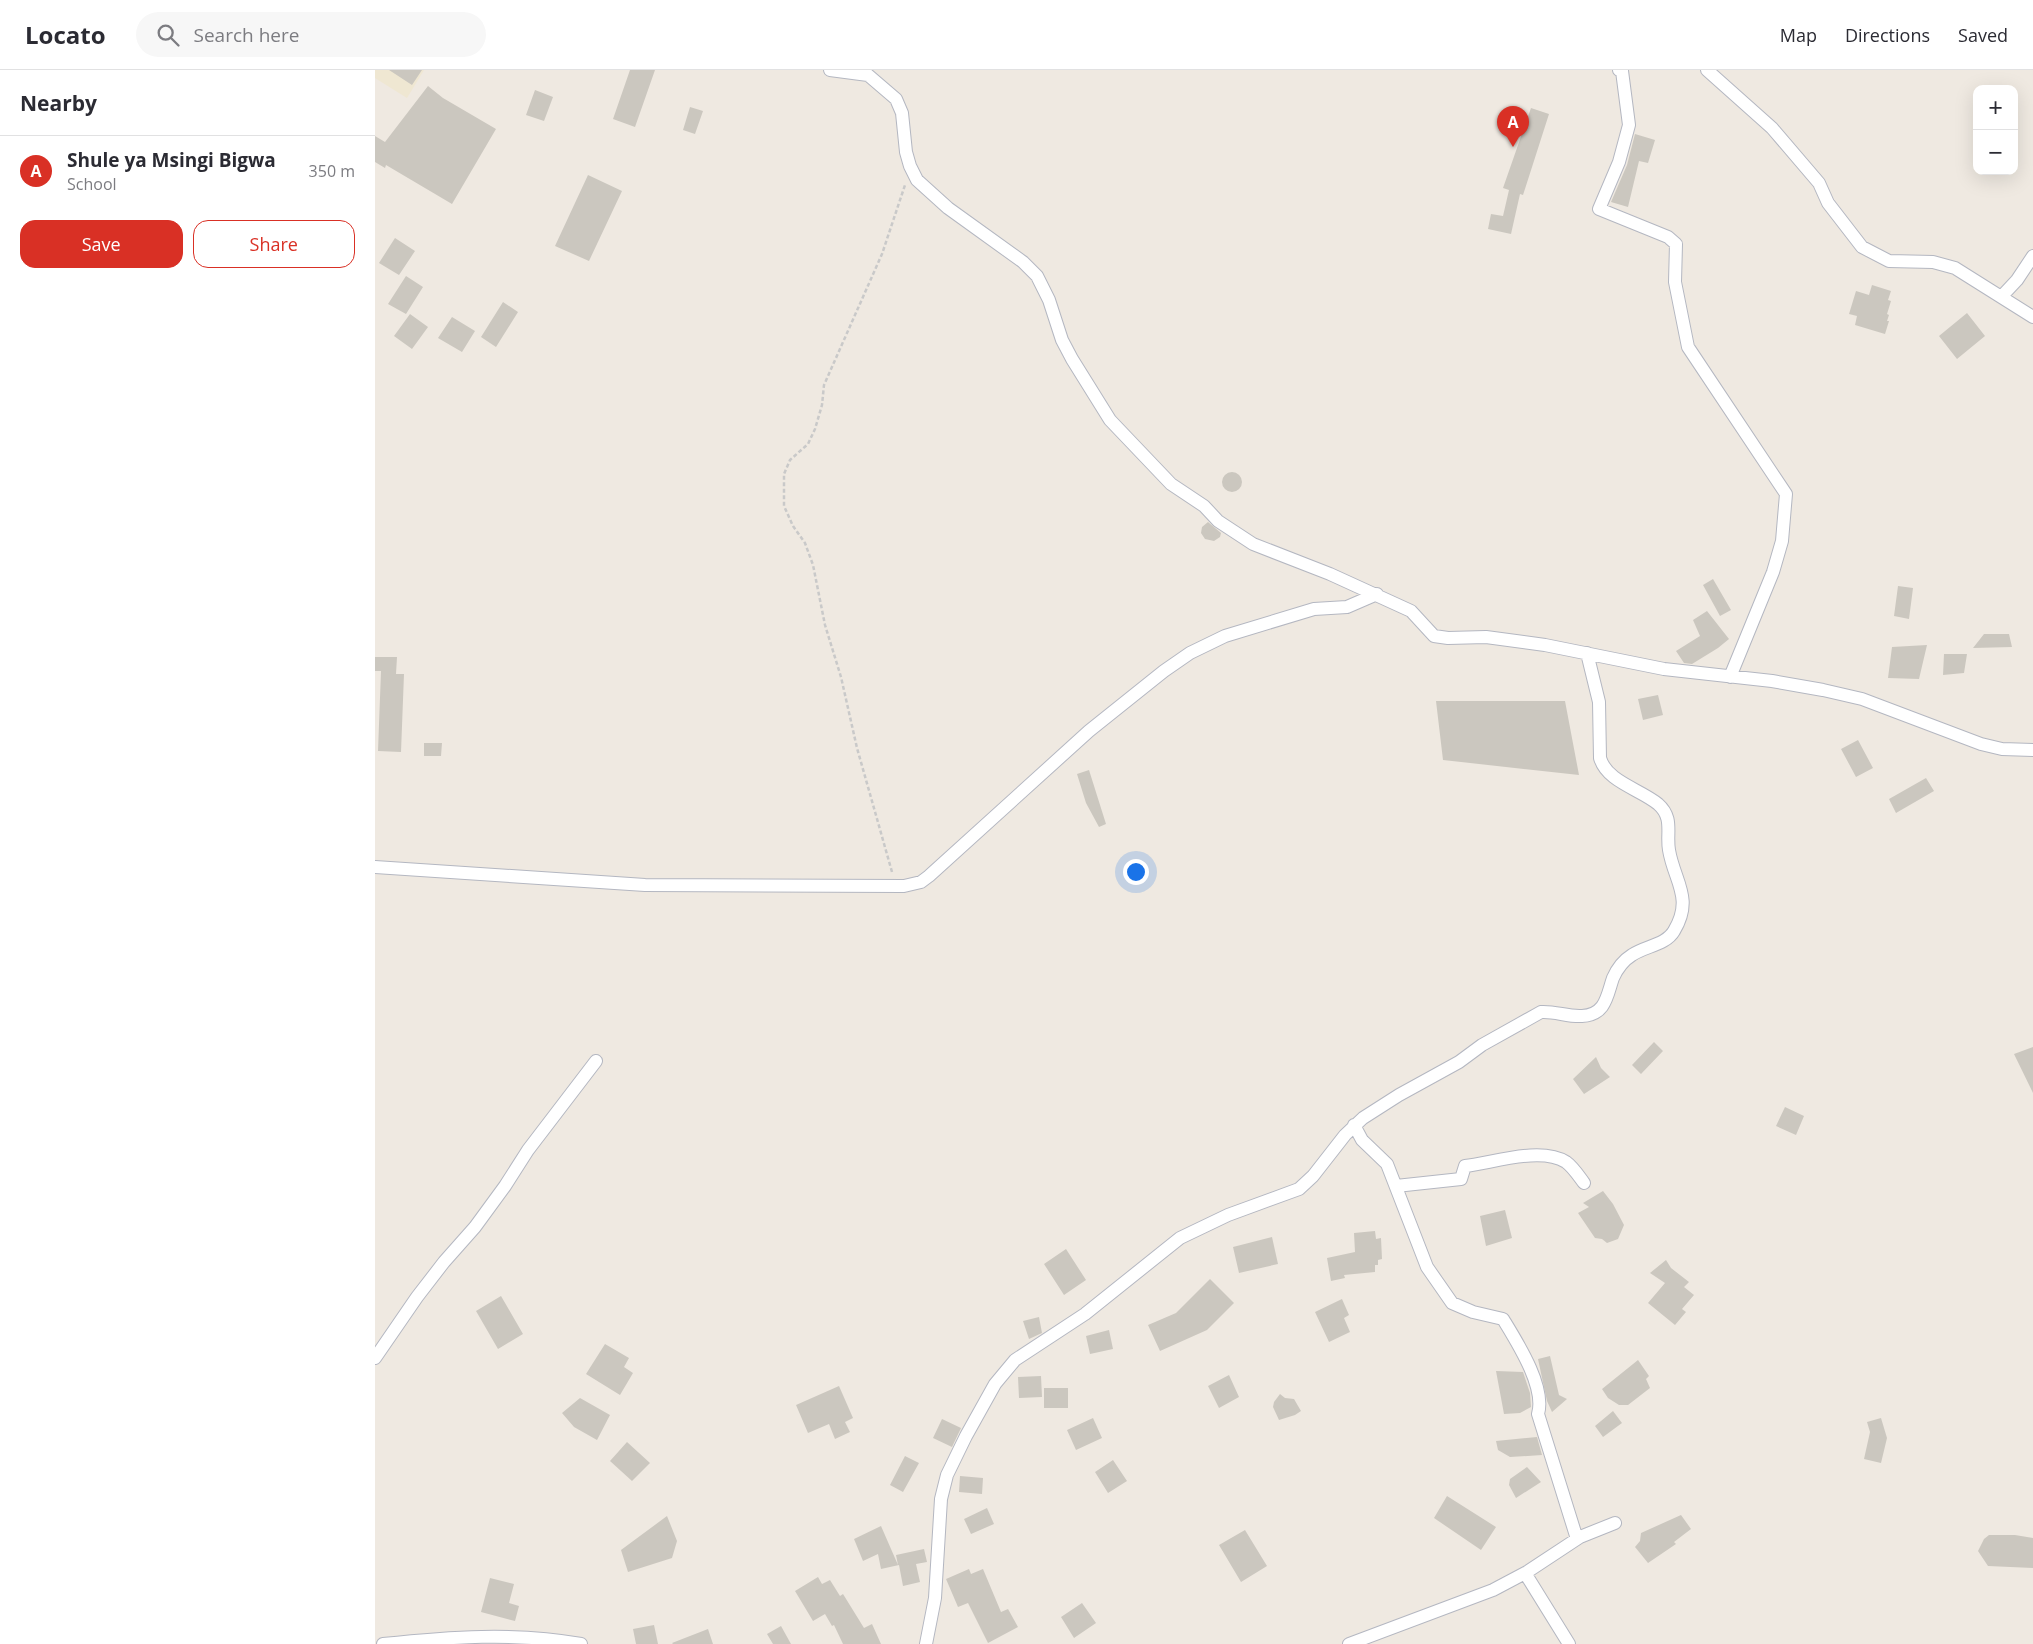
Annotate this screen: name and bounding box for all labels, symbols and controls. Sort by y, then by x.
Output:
search box [136,12,486,57]
text: Locato [25,18,106,51]
icon: search [154,21,182,49]
text: Search here [194,22,299,48]
text: Map [1780,23,1817,47]
text: Directions [1845,23,1930,47]
text: Saved [1958,23,2008,47]
map controls [1973,85,2018,175]
button: + [1973,85,2018,130]
text: Nearby [20,89,97,117]
pin: A [1497,106,1529,147]
button: − [1973,130,2018,175]
text: Shule ya Msingi Bigwa [67,147,276,173]
text: A [30,160,42,182]
text: 350 m [309,160,355,182]
text: School [67,173,117,195]
button: Save [20,220,183,268]
button: Share [193,220,355,268]
your location [1123,859,1149,885]

